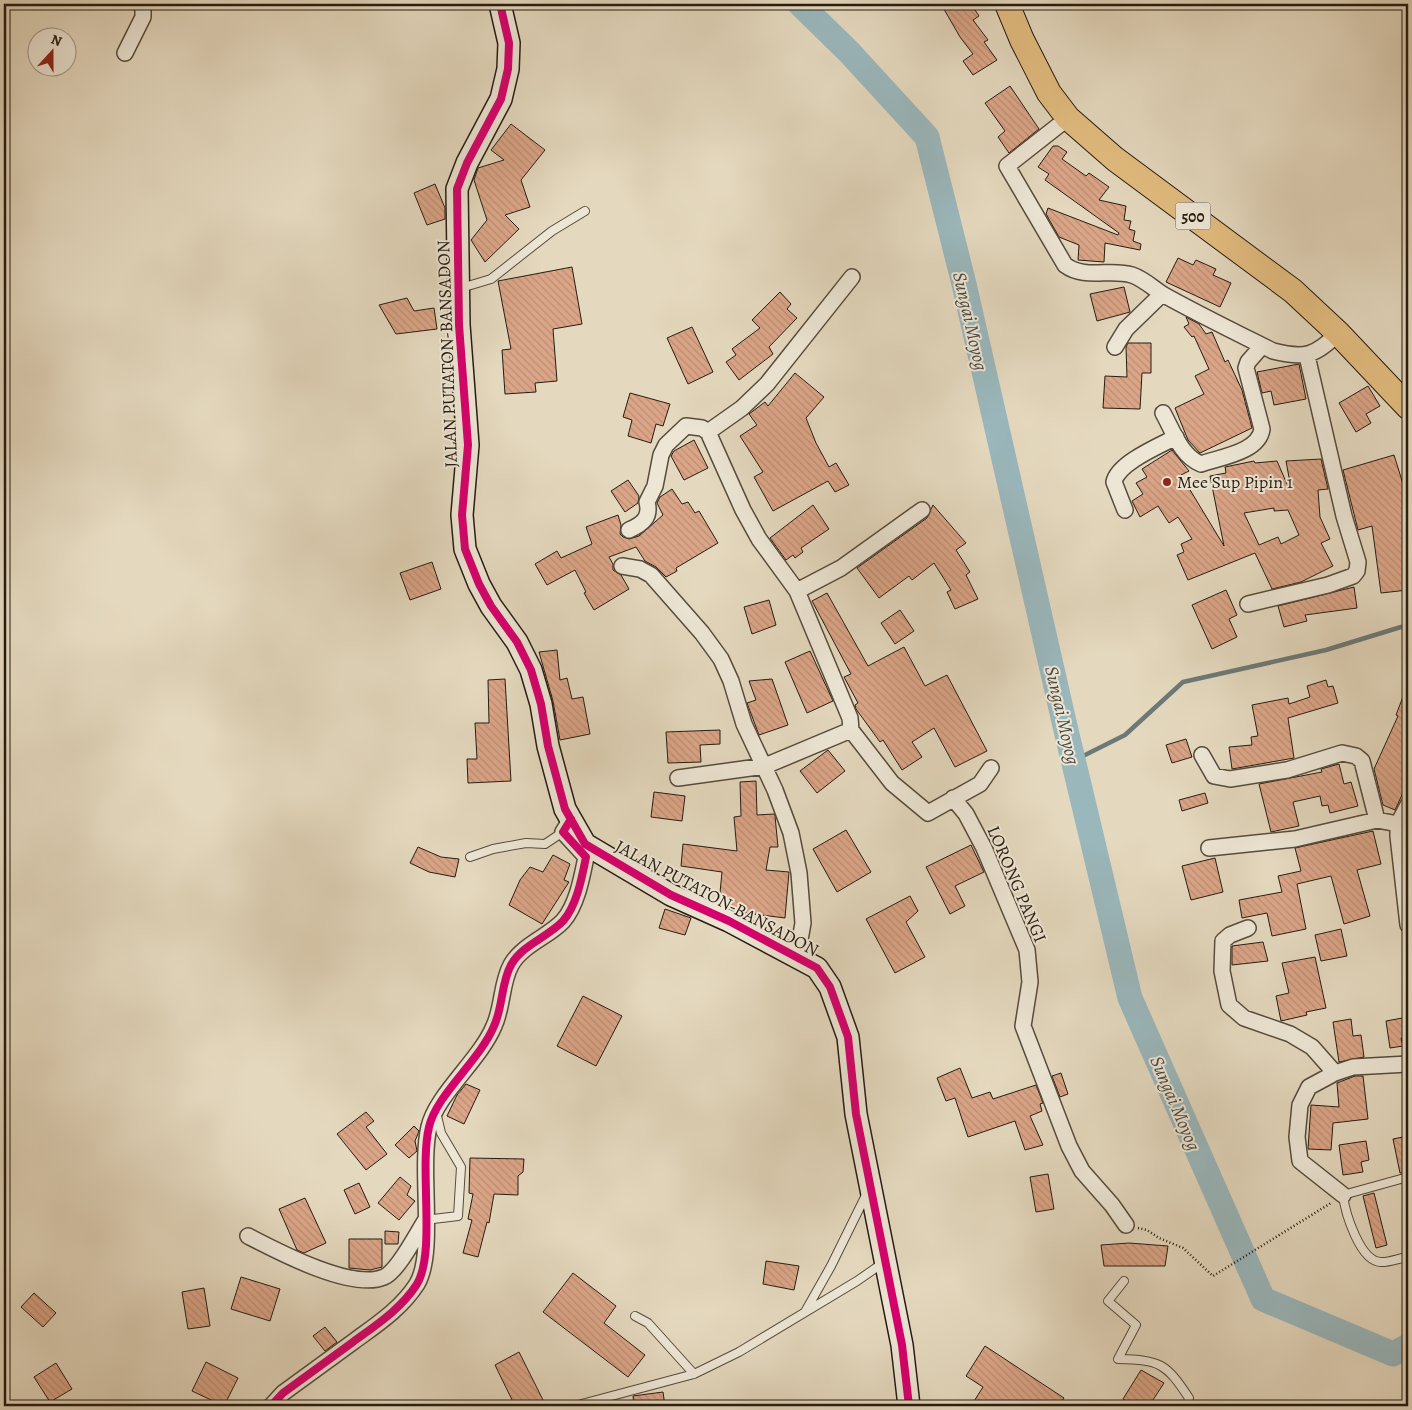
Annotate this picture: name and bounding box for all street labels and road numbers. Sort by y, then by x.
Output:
road number: 500 [1176,202,1210,230]
street label: JALAN PUTATON-BANSADON [431,240,463,468]
street label: LORONG PANGI [982,822,1052,946]
street label: JALAN PUTATON-BANSADON [611,834,823,962]

